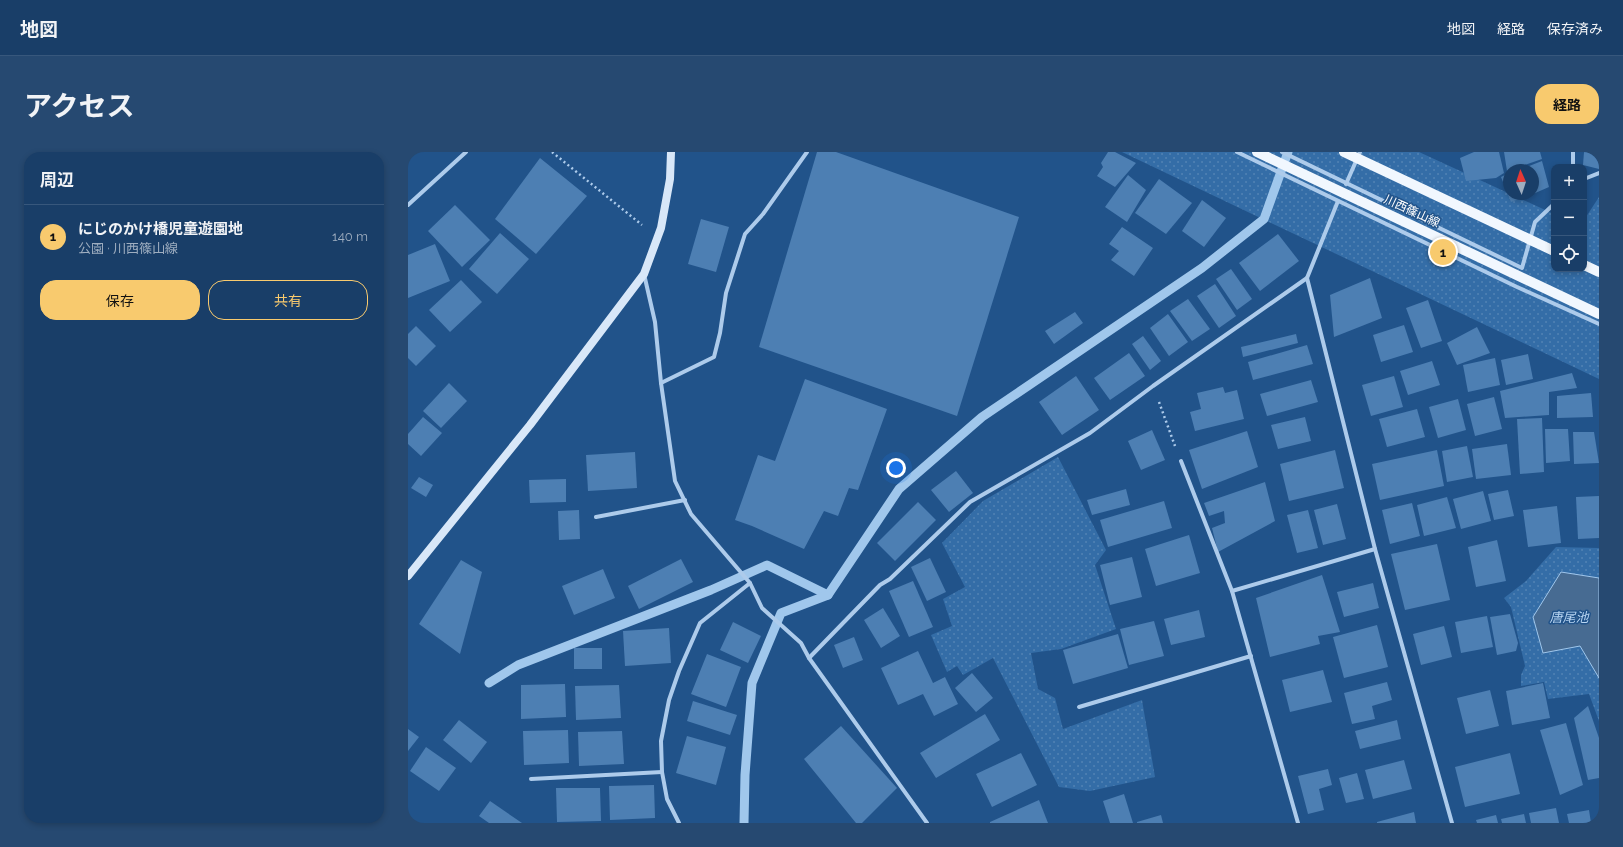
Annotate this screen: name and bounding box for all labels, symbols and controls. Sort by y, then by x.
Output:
text: 地図 [20,18,58,40]
text: 地図 [1447,21,1475,37]
text: 経路 [1497,21,1525,37]
text: 保存済み [1547,21,1603,37]
button: 経路 [1535,84,1599,124]
text: アクセス [24,90,135,123]
north arrow [1503,164,1539,200]
map controls [1551,164,1587,272]
button: + [1551,164,1587,200]
text: 周辺 [40,170,74,190]
street label: 川西篠山線 [1382,192,1442,230]
button: − [1551,200,1587,236]
text: にじのかけ橋児童遊園地 [78,220,243,238]
text: 1 [50,229,56,244]
text: 140 m [332,229,368,244]
button: locate [1551,236,1587,272]
pin: 1 [1430,237,1456,267]
text: 公園 · 川西篠山線 [78,241,178,256]
button: 保存 [40,280,200,320]
button: 共有 [208,280,368,320]
your location [886,458,906,478]
water label: 唐尾池 [1549,610,1590,625]

